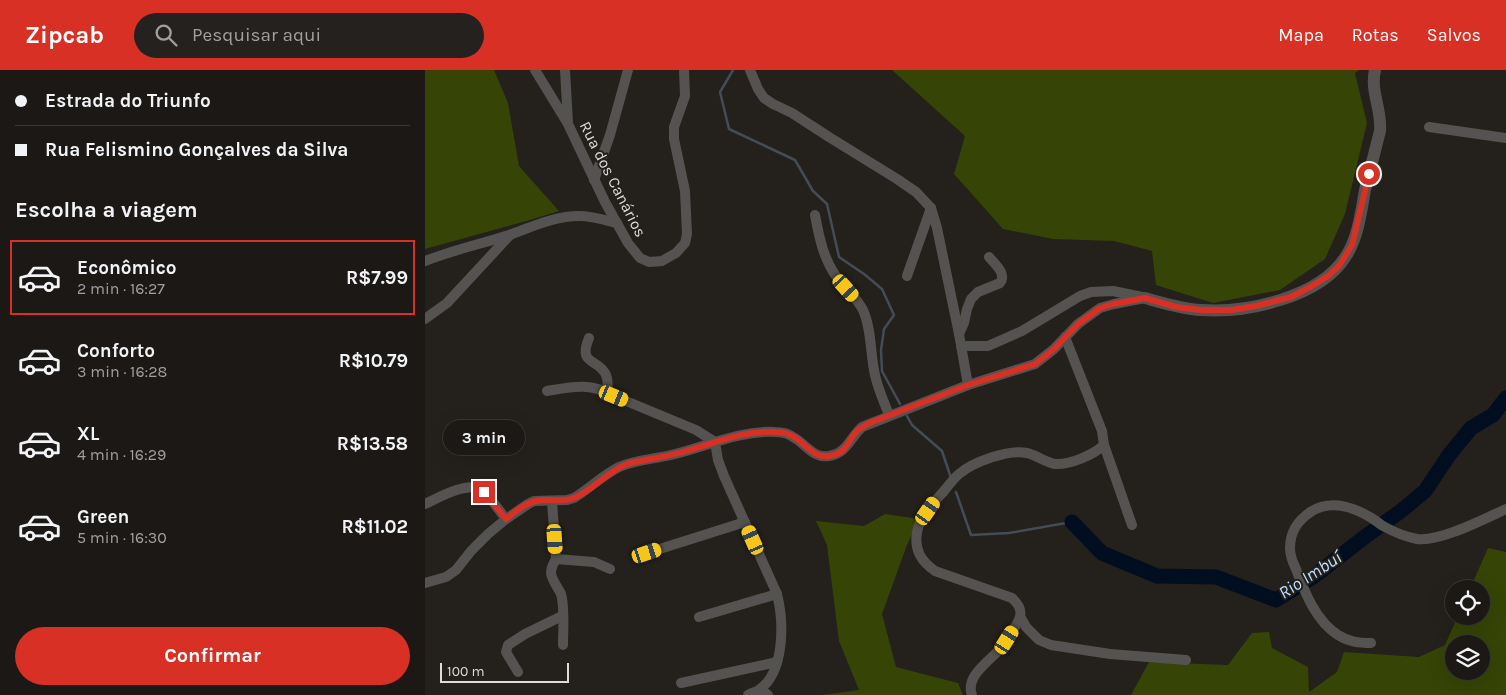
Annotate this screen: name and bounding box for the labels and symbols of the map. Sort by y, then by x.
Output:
street label: Rua dos Canários [576,118,650,240]
route start [1358,163,1380,185]
car [830,272,861,304]
car [597,383,630,409]
callout: 3 min [443,420,525,454]
route end [473,481,495,503]
car [913,494,942,528]
car [740,523,765,557]
car [546,524,563,554]
car [630,541,663,565]
water label: Rio Imbuí [1274,545,1348,604]
car [992,623,1021,657]
scale bar [440,660,569,683]

